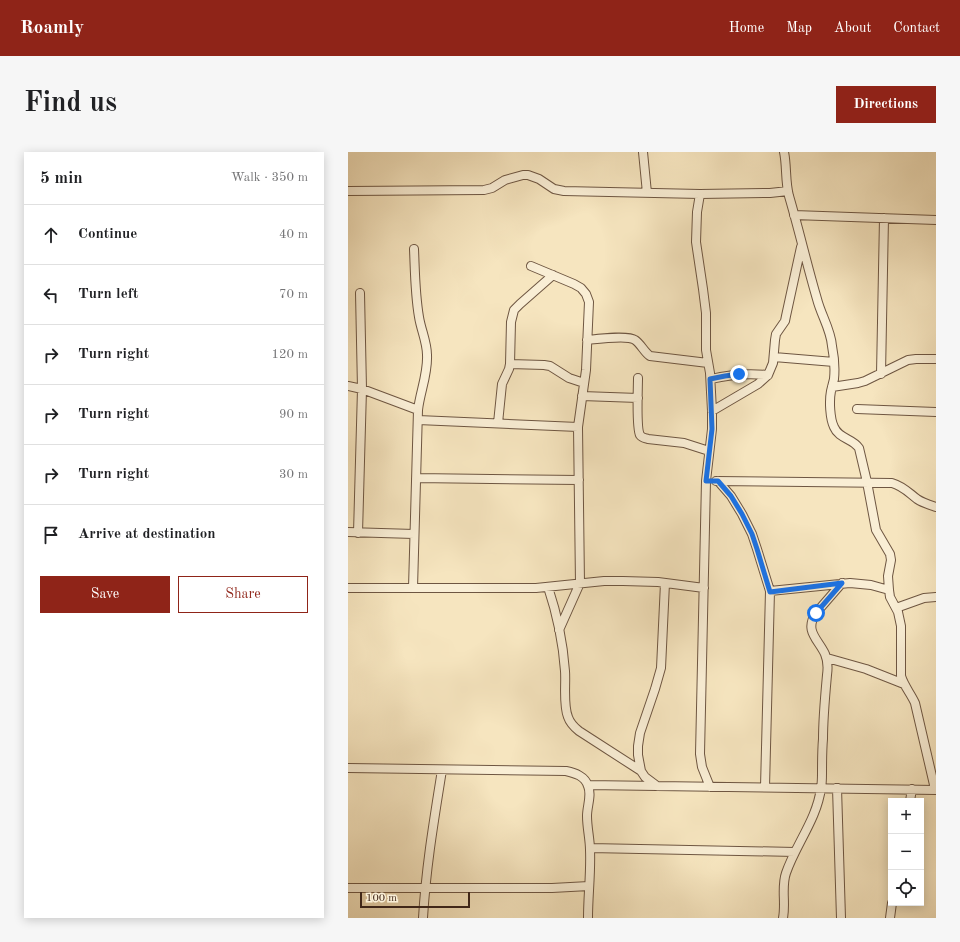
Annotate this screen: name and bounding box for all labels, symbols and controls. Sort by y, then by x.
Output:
text: Roamly [20,19,84,38]
text: Home [729,21,764,35]
text: Map [786,21,812,35]
text: About [834,21,871,35]
text: Contact [893,21,940,35]
button: Directions [836,86,936,123]
text: Find us [24,90,117,118]
text: 5 min [40,170,83,187]
text: Walk · 350 m [231,171,308,184]
icon: ahead [40,224,62,246]
text: Continue [78,227,137,242]
text: 40 m [279,228,308,241]
icon: left [40,284,62,306]
text: Turn left [78,287,138,302]
text: 70 m [279,288,308,301]
icon: right [40,344,62,366]
text: Turn right [78,347,149,362]
text: 120 m [271,348,308,361]
route end [730,365,748,383]
icon: right [40,404,62,426]
text: Turn right [78,407,149,422]
text: 90 m [279,408,308,421]
icon: right [40,464,62,486]
text: Turn right [78,467,149,482]
text: 30 m [279,468,308,481]
icon: arrive [40,524,62,546]
text: Arrive at destination [78,527,216,542]
button: Save [40,576,170,613]
button: Share [178,576,308,613]
route start [807,604,825,622]
map controls [888,798,924,906]
button: + [888,798,924,834]
button: − [888,834,924,870]
button: locate [888,870,924,906]
scale bar [360,890,470,909]
text: 100 m [366,893,397,904]

